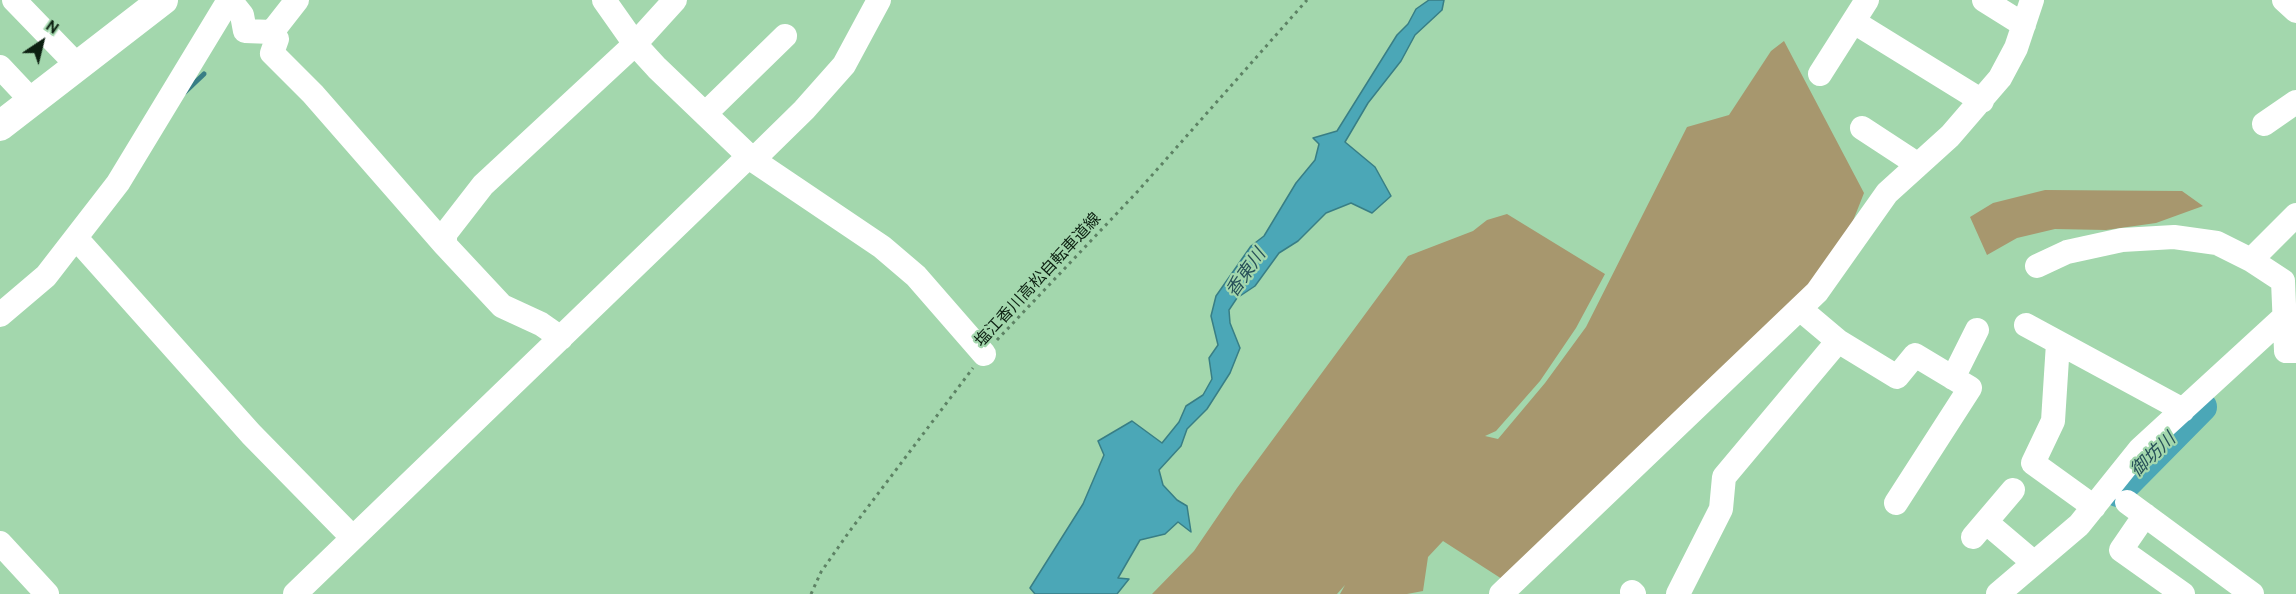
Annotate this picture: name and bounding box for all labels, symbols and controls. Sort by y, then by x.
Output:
north arrow [12,12,72,72]
text: N [43,16,63,38]
street label: 塩江香川高松自転車道線 [971,209,1105,351]
water label: 香東川 [1222,245,1270,301]
water label: 御坊川 [2126,428,2180,482]

